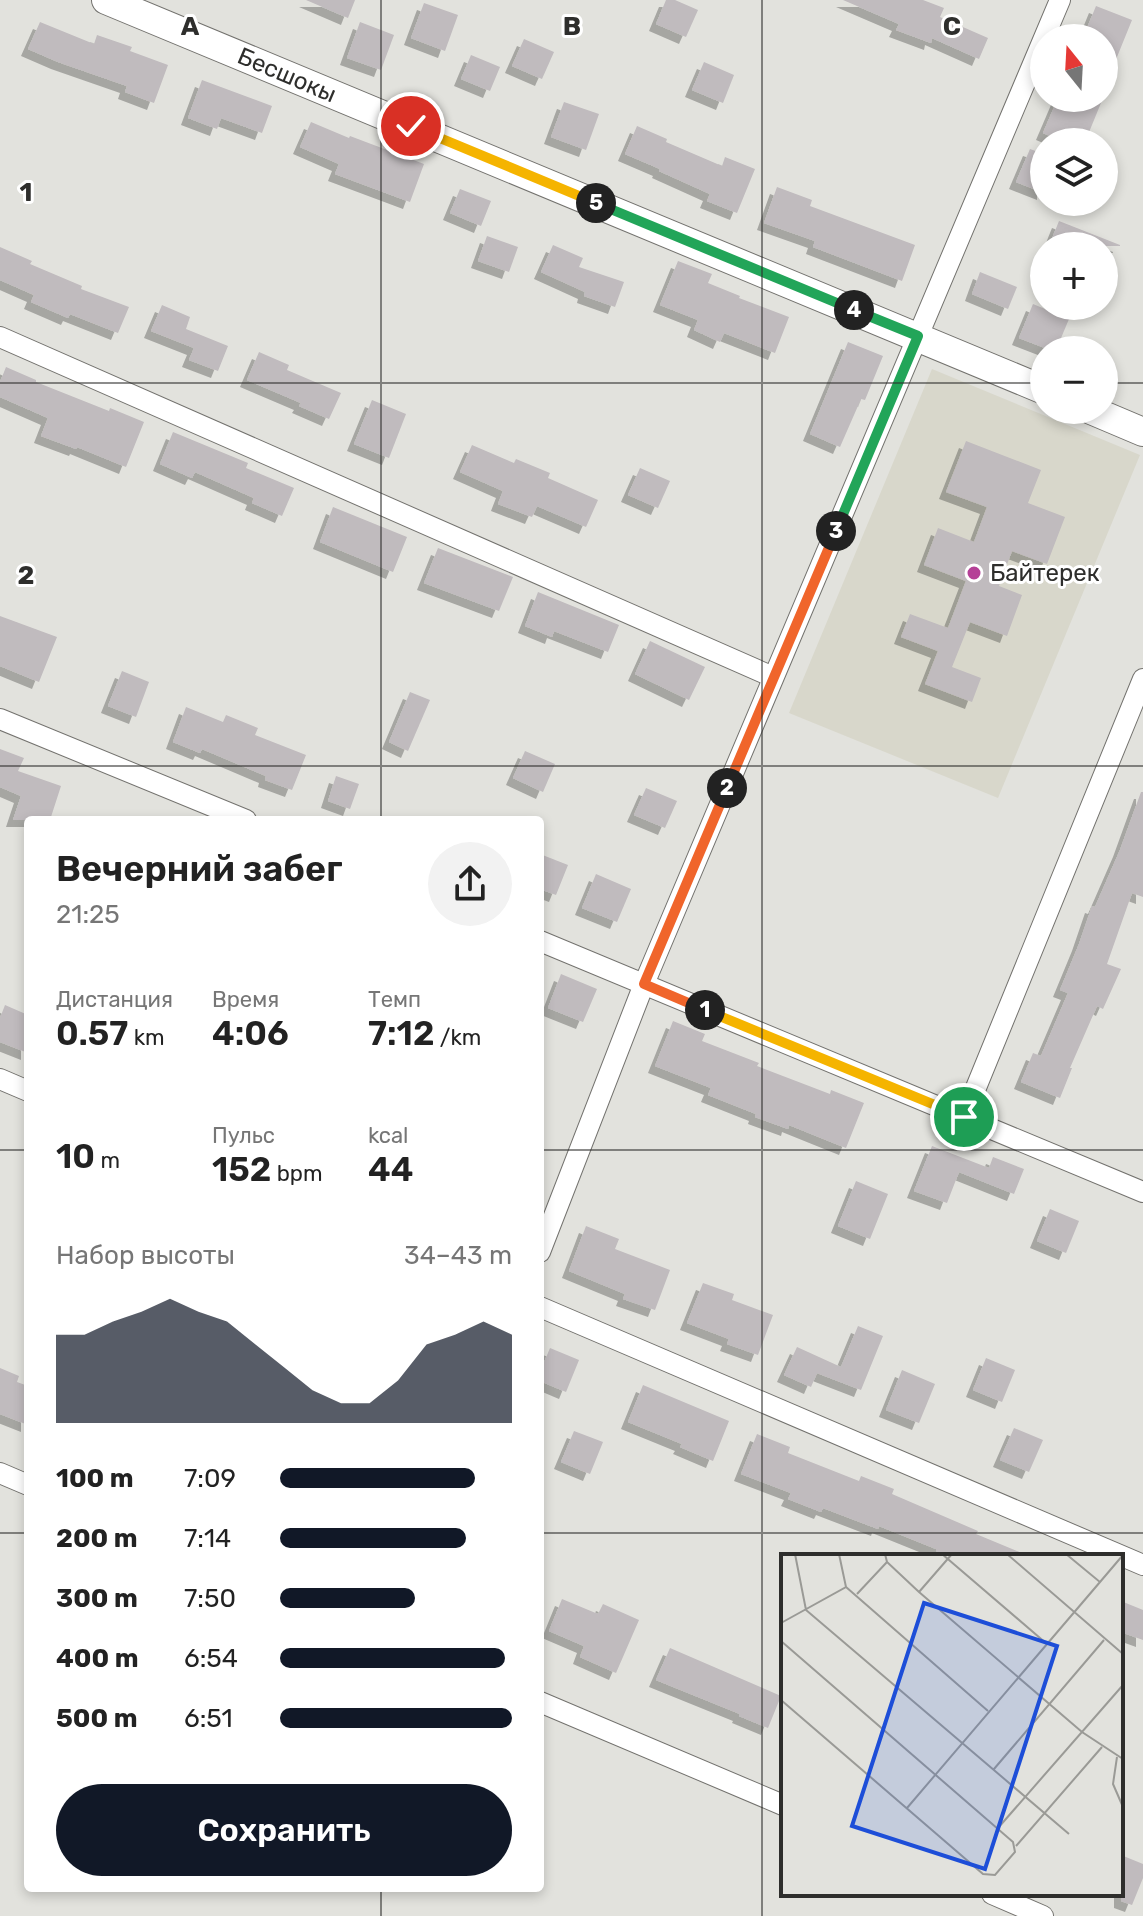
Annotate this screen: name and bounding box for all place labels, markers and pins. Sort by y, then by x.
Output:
pin [377,92,445,160]
pin: 5 [576,183,616,223]
pin: 4 [834,290,874,330]
pin: 3 [816,511,856,551]
place label: Байтерек [990,559,1100,587]
marker: Байтерек [965,564,983,582]
pin: 2 [707,768,747,808]
pin: 1 [685,990,725,1030]
pin [930,1083,998,1151]

